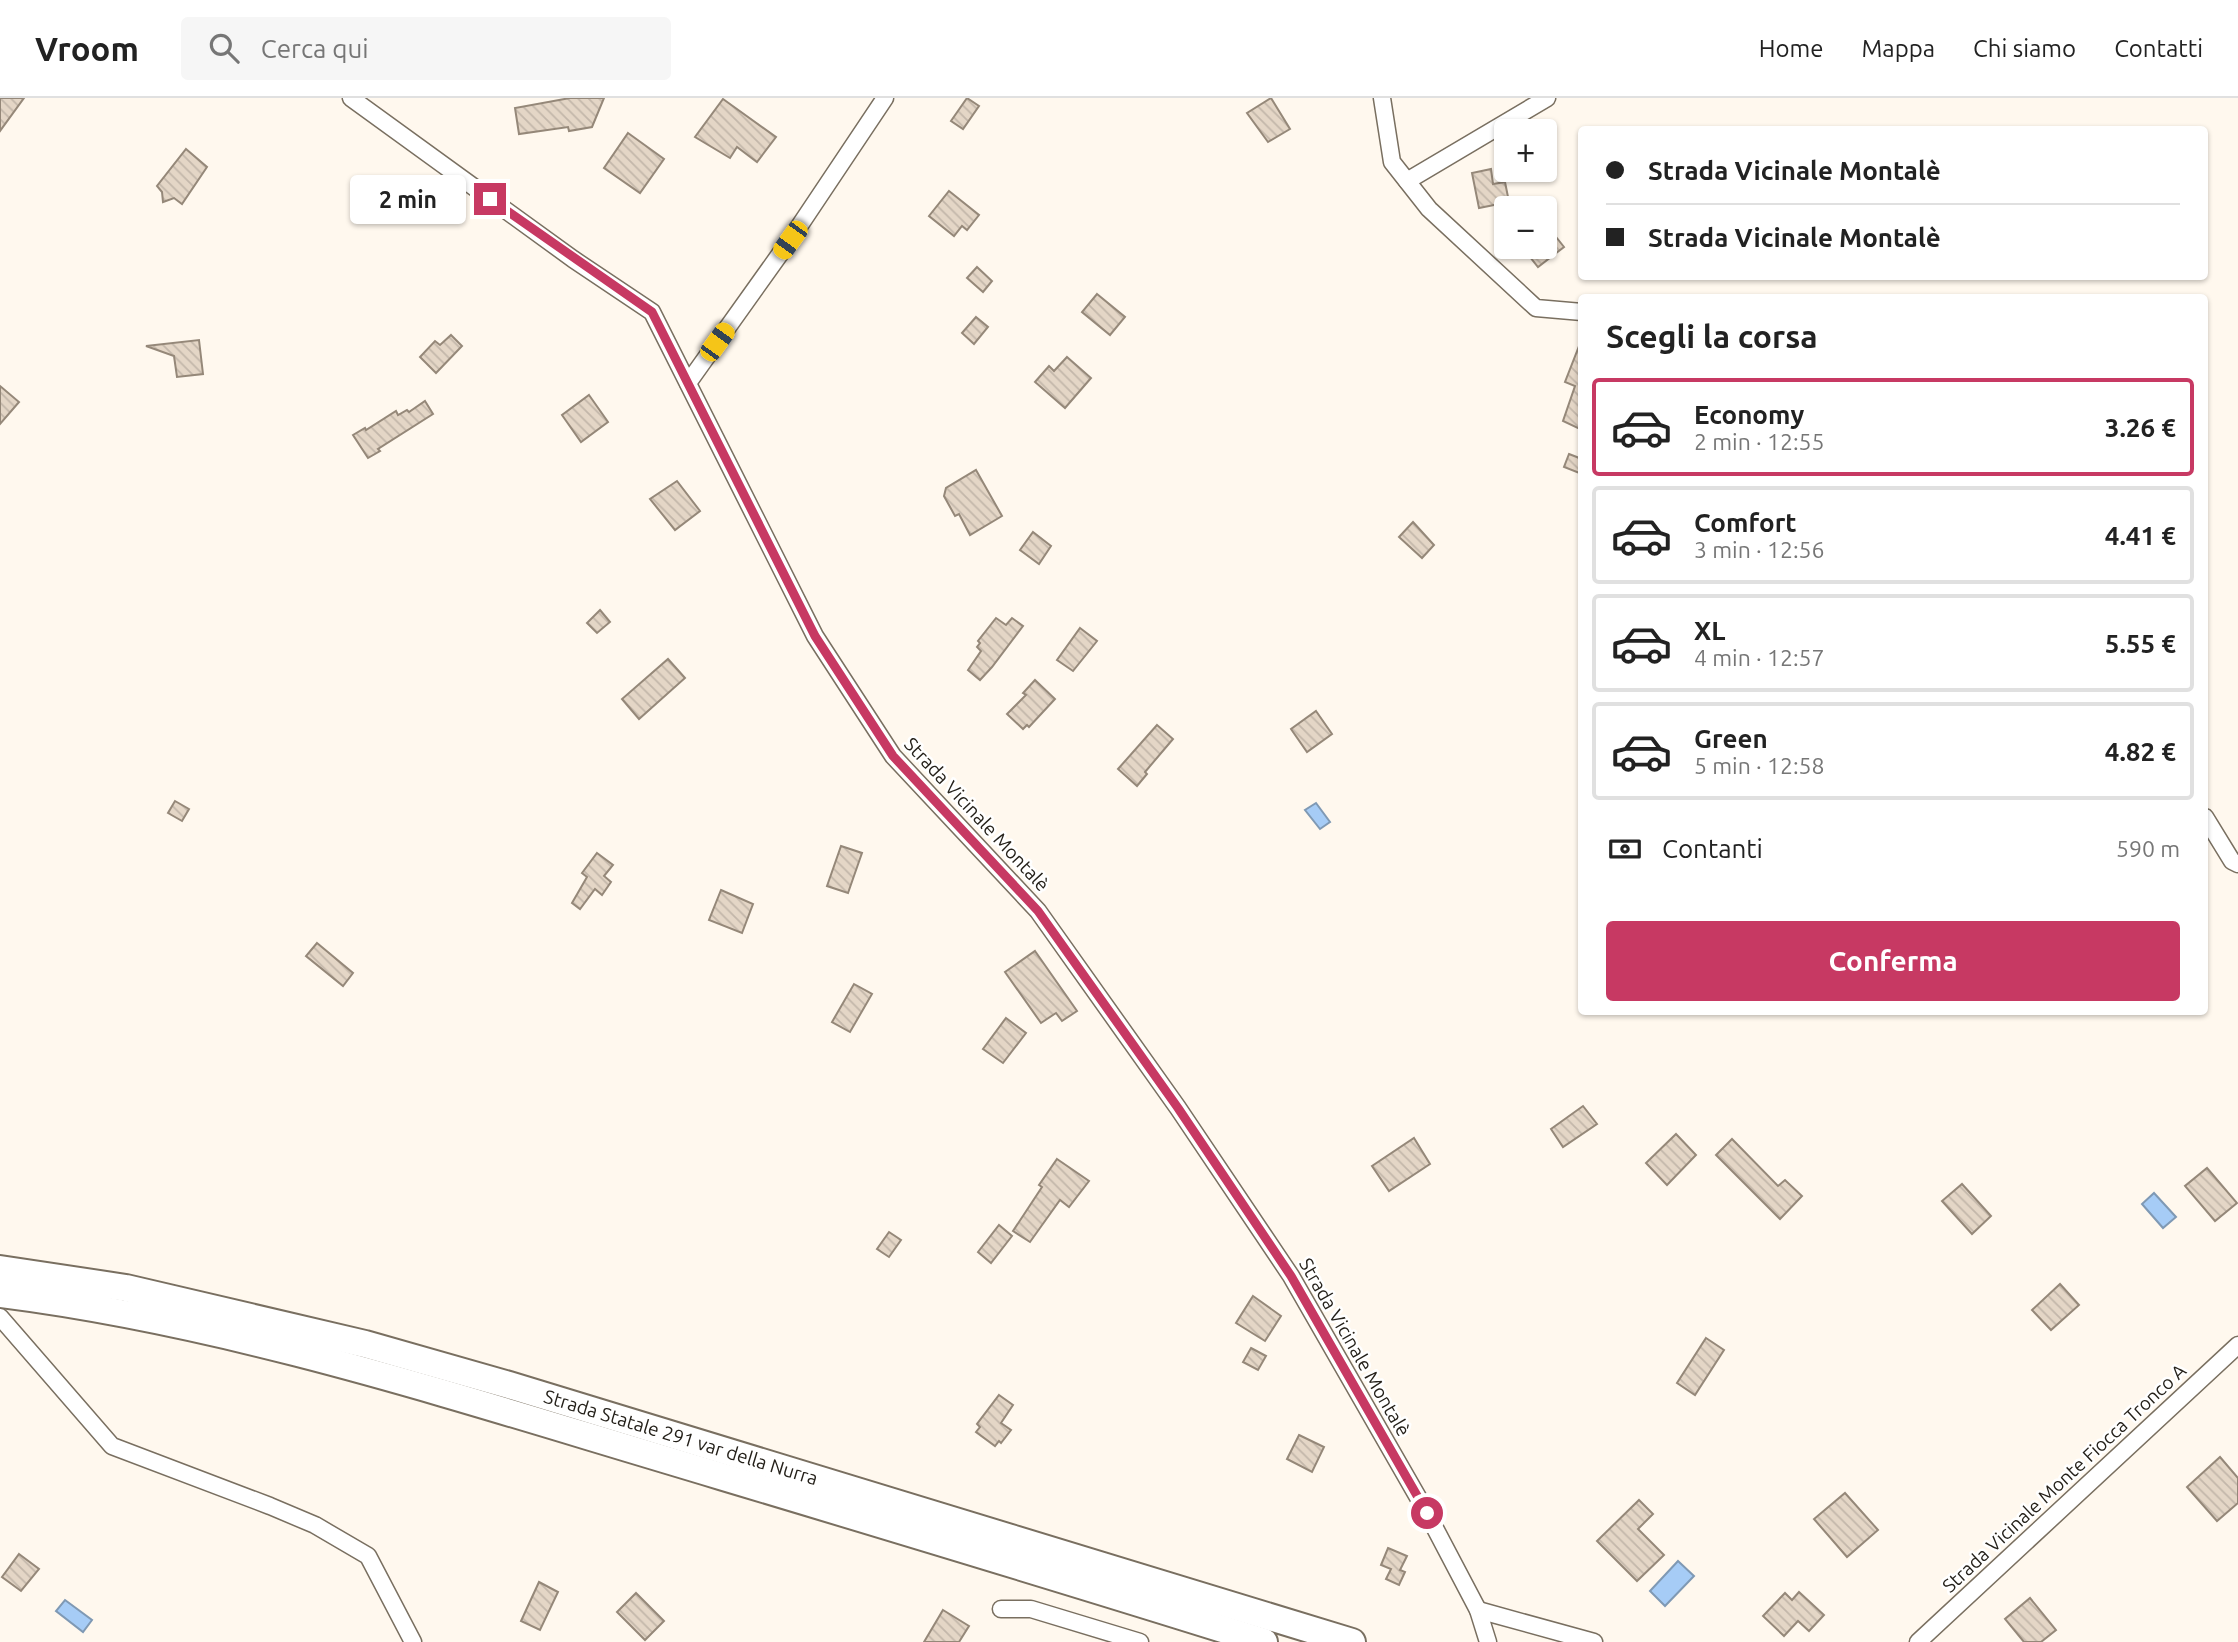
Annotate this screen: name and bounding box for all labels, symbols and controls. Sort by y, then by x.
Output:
search box [181,17,671,80]
icon: search [205,29,243,67]
text: Vroom [35,30,139,67]
text: Cerca qui [261,34,369,63]
text: Home [1759,35,1823,62]
text: Mappa [1861,35,1935,62]
text: Chi siamo [1973,35,2076,62]
text: Contatti [2114,35,2203,62]
map controls [1494,119,1557,259]
button: + [1494,119,1557,182]
text: Strada Vicinale Montalè [1648,156,1941,185]
callout: 2 min [350,174,466,224]
route end [474,183,506,215]
text: 2 min [379,187,437,212]
button: − [1494,196,1557,259]
car [770,217,811,263]
text: Strada Vicinale Montalè [1648,223,1941,252]
text: Scegli la corsa [1606,318,1818,354]
car [697,319,738,365]
icon: car [1610,396,1673,459]
text: Economy [1694,400,1804,429]
text: 3.26 € [2105,413,2176,442]
text: 2 min · 12:55 [1694,429,1825,454]
icon: car [1610,504,1673,567]
text: Comfort [1694,508,1797,537]
text: 4.41 € [2105,521,2176,550]
text: 3 min · 12:56 [1694,537,1825,562]
icon: car [1610,612,1673,675]
text: XL [1694,616,1725,645]
text: 5.55 € [2105,629,2176,658]
text: 4 min · 12:57 [1694,645,1825,670]
icon: car [1610,720,1673,783]
text: Green [1694,724,1768,753]
street label: Strada Vicinale Montalè [900,733,1054,895]
text: 4.82 € [2105,737,2176,766]
text: 5 min · 12:58 [1694,753,1825,778]
icon: cash [1606,830,1644,868]
text: Contanti [1662,834,1763,863]
text: 590 m [2116,836,2180,861]
button: Conferma [1606,921,2180,1001]
street label: Strada Vicinale Montalè [1295,1254,1415,1440]
street label: Strada Vicinale Monte Fiocca Tronco A [1938,1359,2191,1597]
street label: Strada Statale 291 var della Nurra [541,1385,821,1489]
route start [1411,1497,1443,1529]

